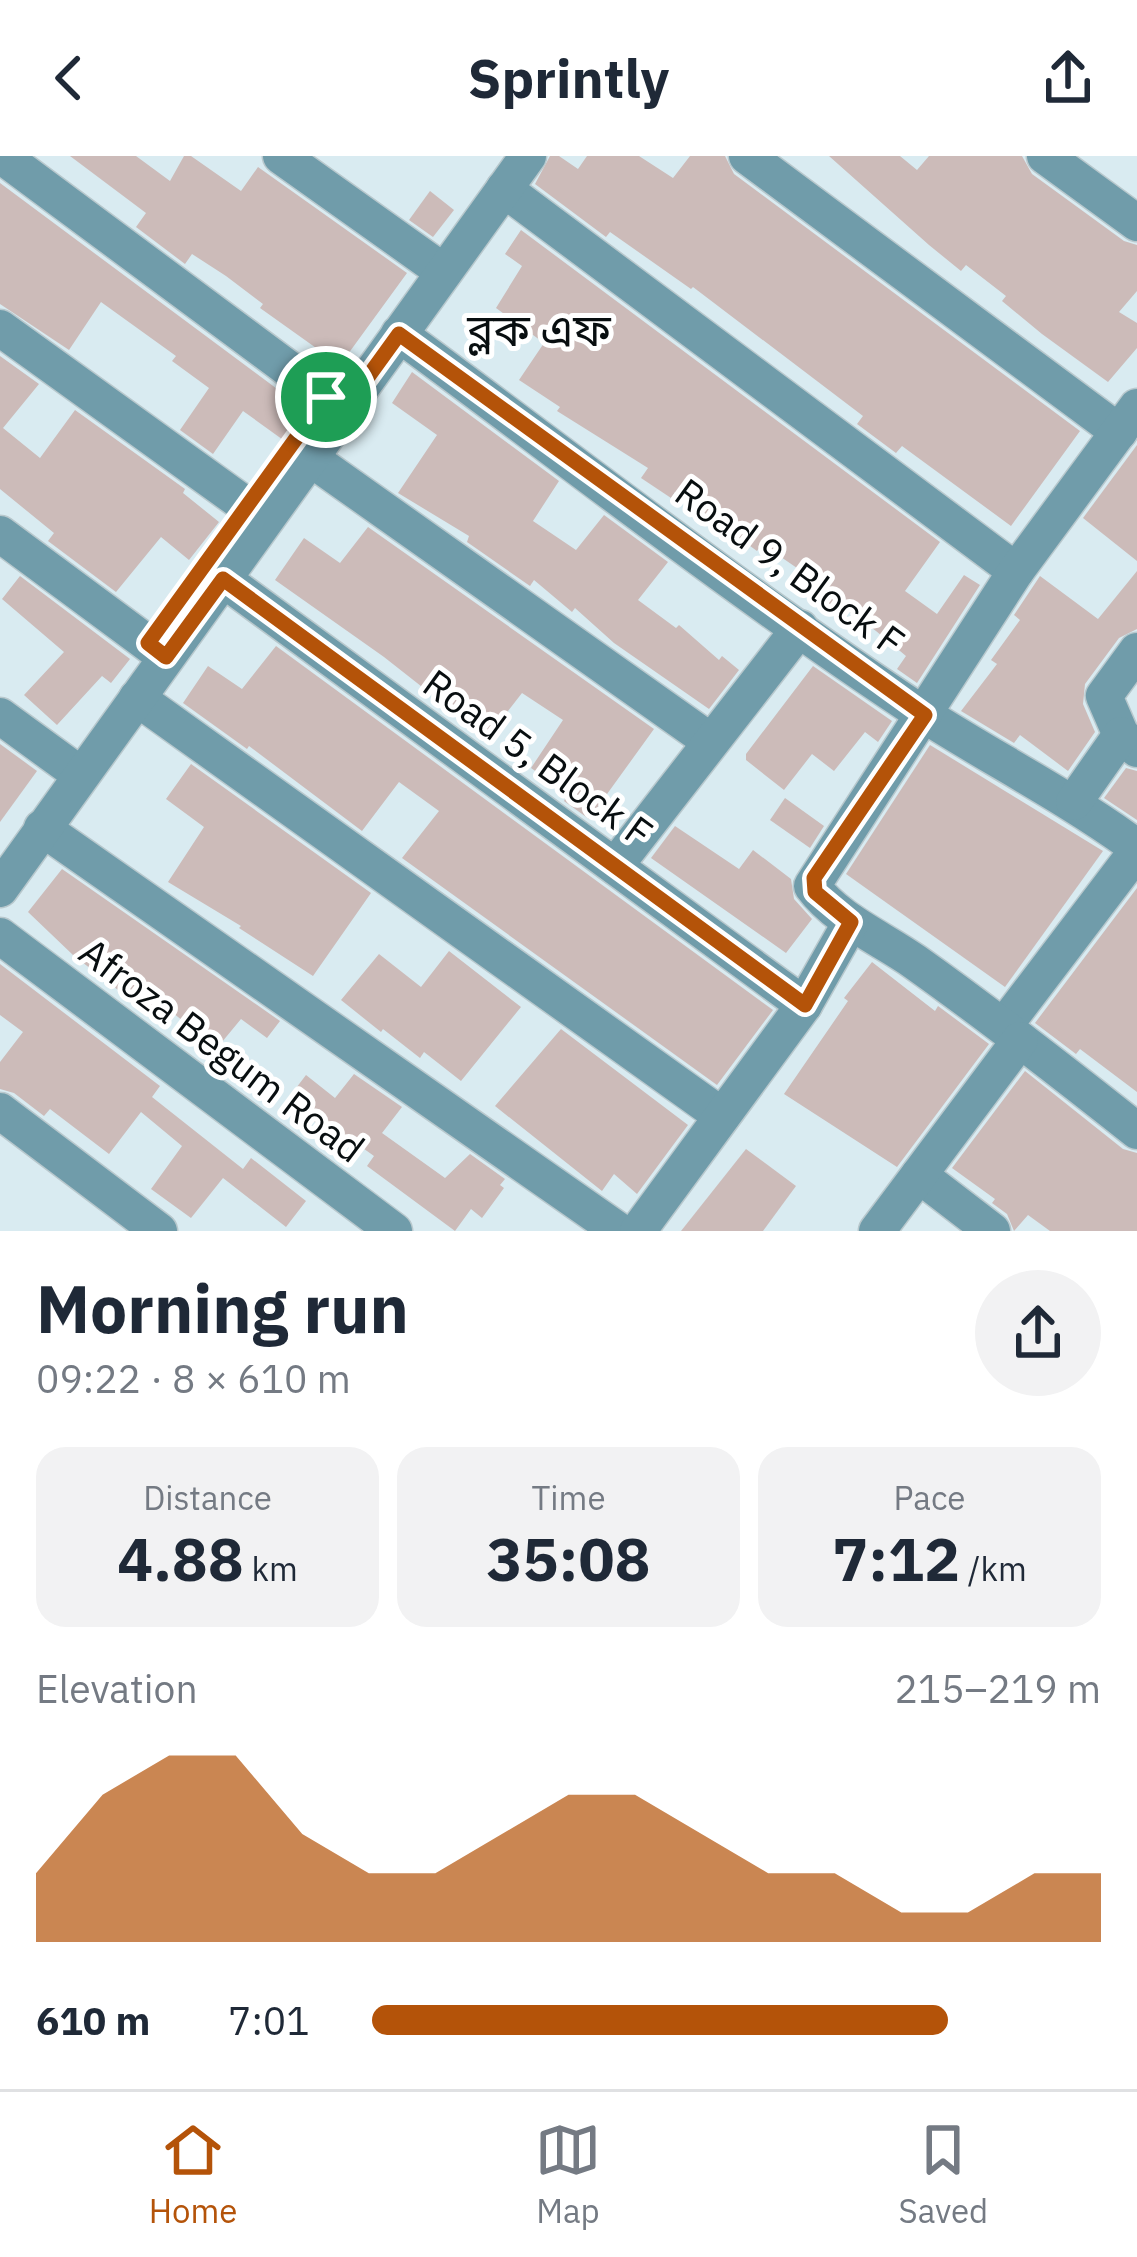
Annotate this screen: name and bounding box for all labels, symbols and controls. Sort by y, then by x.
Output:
text: Sprintly [468,43,669,113]
icon: back [36,45,102,111]
icon: share [1035,45,1101,111]
district label: ব্লক এফ [466,300,611,358]
pin [275,346,377,448]
icon: arrive [293,364,359,430]
street label: Road 9, Block F [666,466,915,667]
street label: Road 5, Block F [414,657,663,858]
street label: Afroza Begum Road [70,926,375,1173]
text: Morning run [36,1265,409,1351]
button: share [975,1270,1101,1396]
text: 09:22 · 8 × 610 m [36,1353,351,1404]
text: Distance [143,1476,272,1519]
text: Time [531,1476,606,1519]
text: Pace [894,1476,965,1519]
text: 4.88 [117,1519,244,1598]
text: 35:08 [487,1519,650,1598]
text: 7:12 [832,1519,960,1598]
text: km [244,1547,298,1590]
text: /km [960,1547,1027,1590]
text: Elevation [36,1663,198,1714]
text: 215–219 m [894,1663,1101,1714]
text: 610 m [36,1995,150,2046]
text: 7:01 [228,1995,310,2046]
tab: Home [149,2117,237,2232]
tab: Map [535,2117,601,2232]
tab: Saved [898,2117,988,2232]

